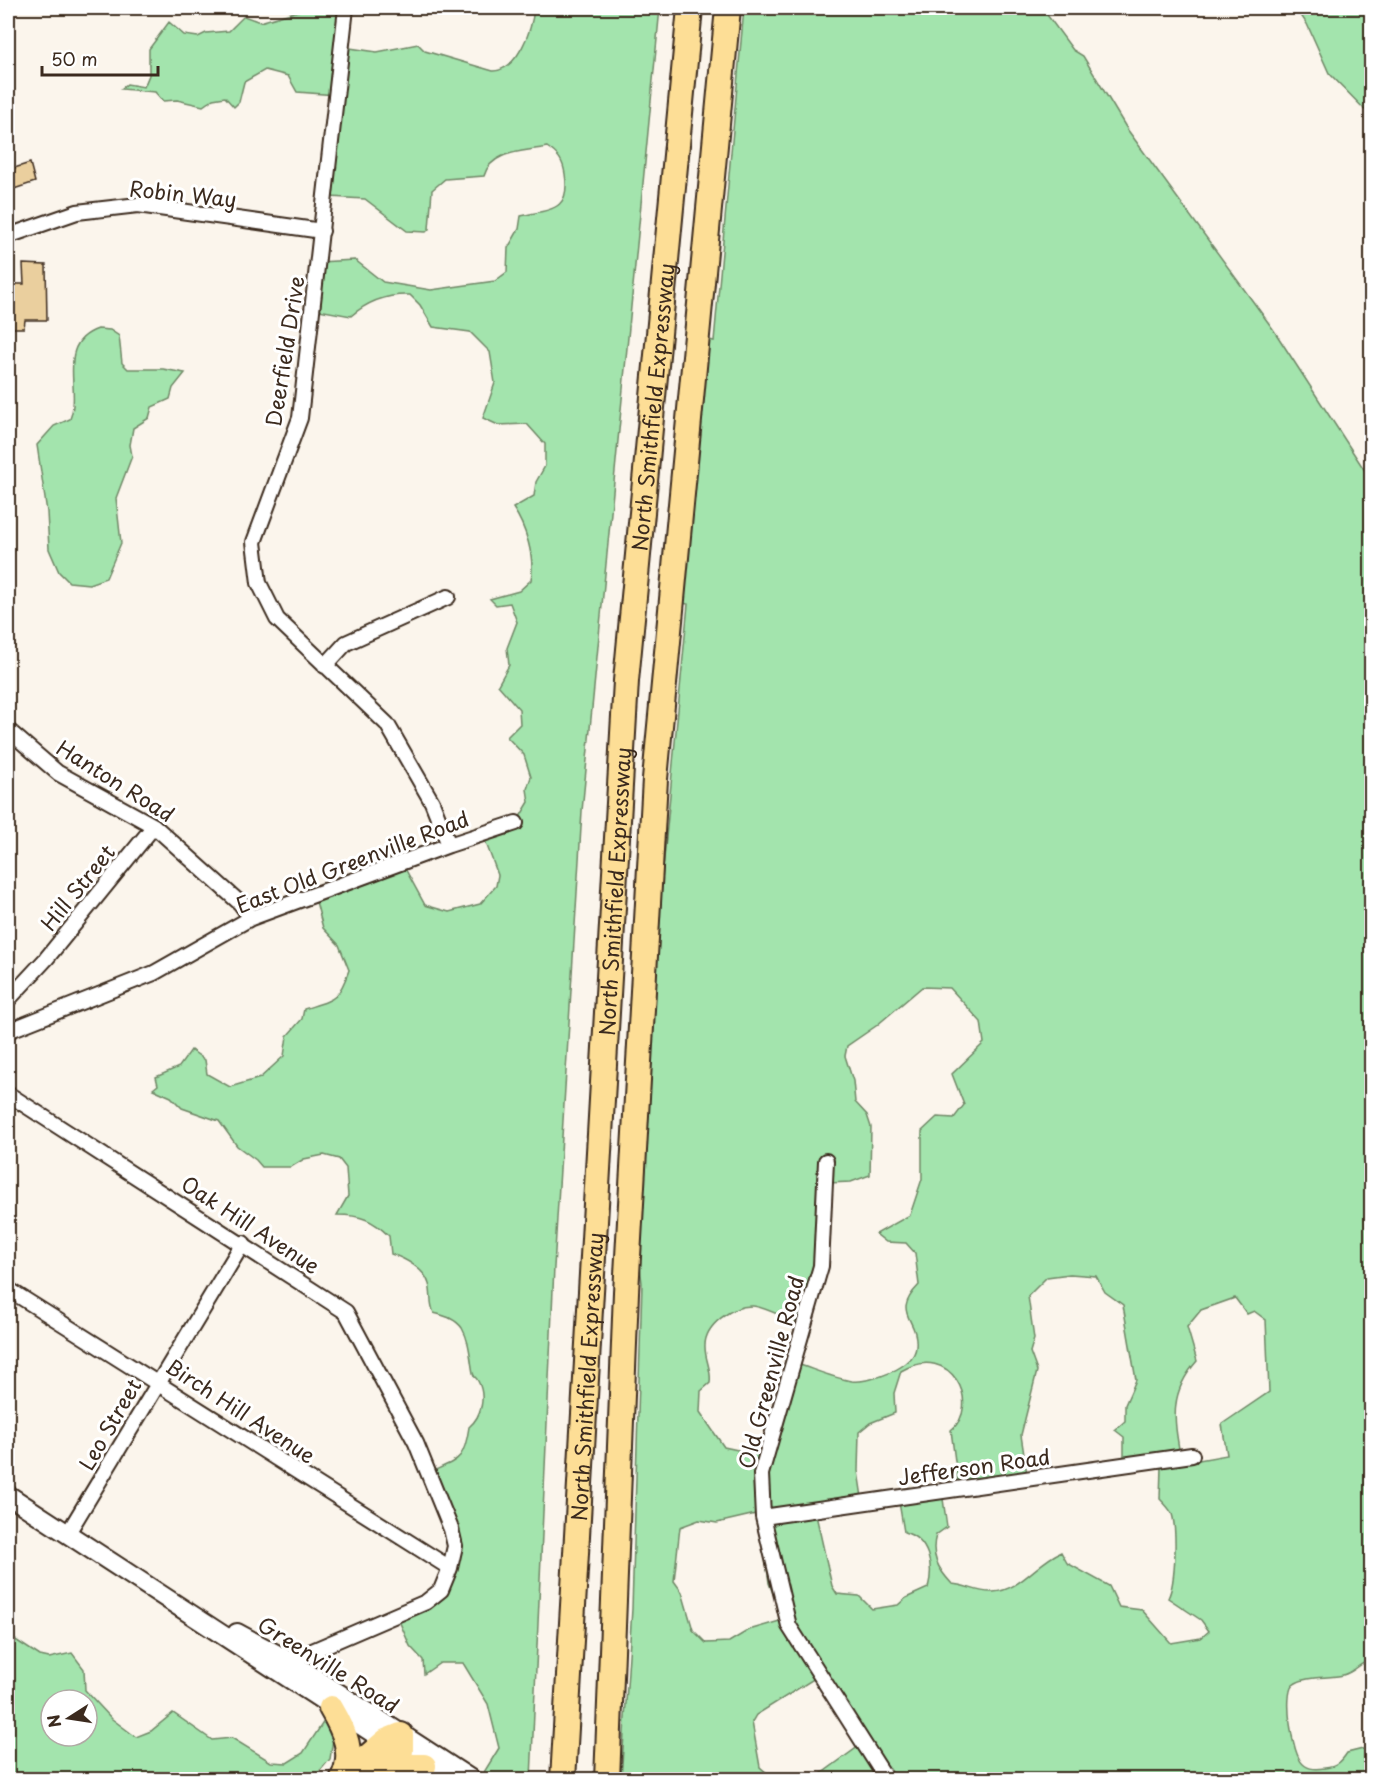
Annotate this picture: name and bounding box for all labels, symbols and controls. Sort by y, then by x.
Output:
scale bar [42,39,158,77]
text: 50 m [51,45,98,72]
street label: Robin Way [128,171,238,215]
street label: North Smithfield Expressway [622,262,682,552]
street label: Deerfield Drive [256,274,312,428]
street label: Hanton Road [51,731,181,829]
street label: North Smithfield Expressway [590,746,638,1037]
street label: East Old Greenville Road [231,802,473,920]
street label: Hill Street [32,837,122,937]
street label: Oak Hill Avenue [175,1167,327,1281]
street label: North Smithfield Expressway [562,1232,610,1522]
street label: Old Greenville Road [729,1272,811,1472]
street label: Birch Hill Avenue [160,1350,322,1470]
street label: Leo Street [70,1372,148,1476]
street label: Jefferson Road [896,1439,1052,1493]
street label: Greenville Road [252,1608,406,1720]
north arrow [39,1688,99,1748]
text: N [40,1713,66,1730]

